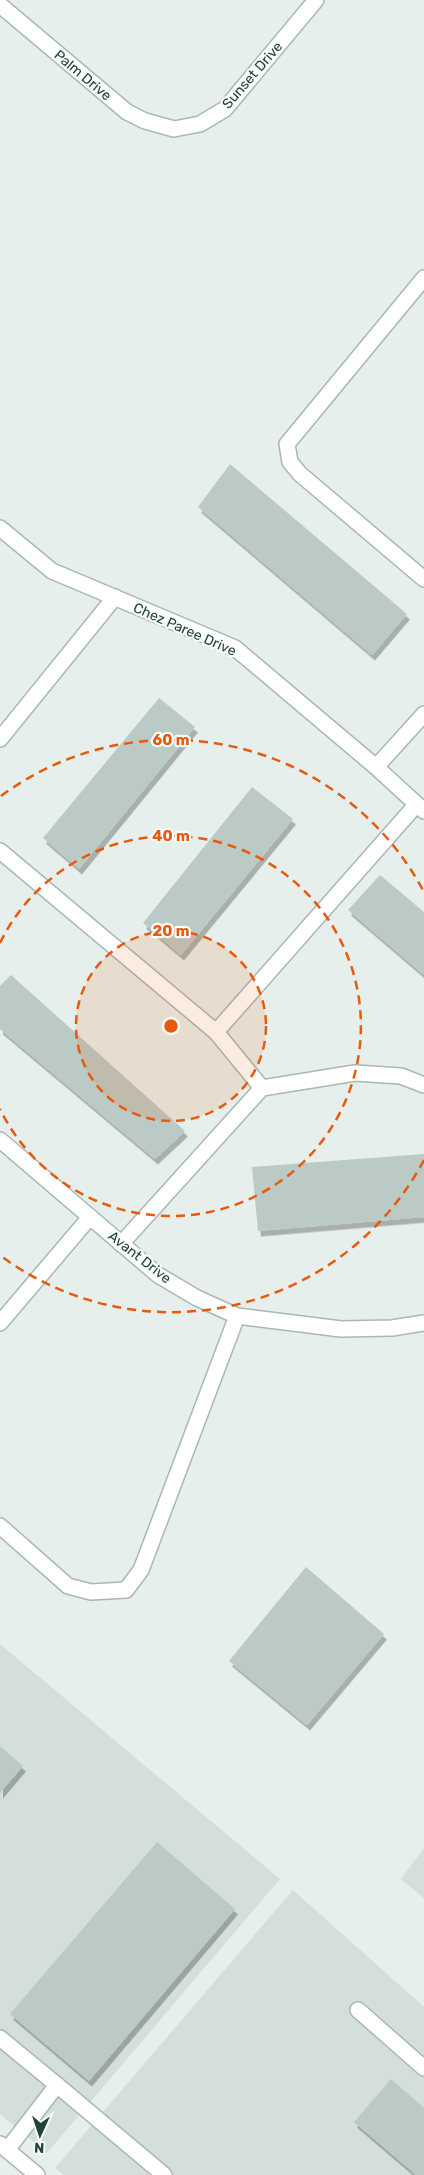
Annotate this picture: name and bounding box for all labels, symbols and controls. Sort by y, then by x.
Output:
street label: Sunset Drive [219,38,286,112]
street label: Palm Drive [51,47,115,104]
street label: Chez Paree Drive [131,599,239,660]
text: 60 m [153,731,189,749]
text: 40 m [152,827,190,845]
text: 20 m [153,922,189,940]
centre of rings [162,1017,180,1035]
street label: Avant Drive [105,1228,175,1287]
north arrow [15,2110,65,2160]
text: N [34,2139,45,2156]

